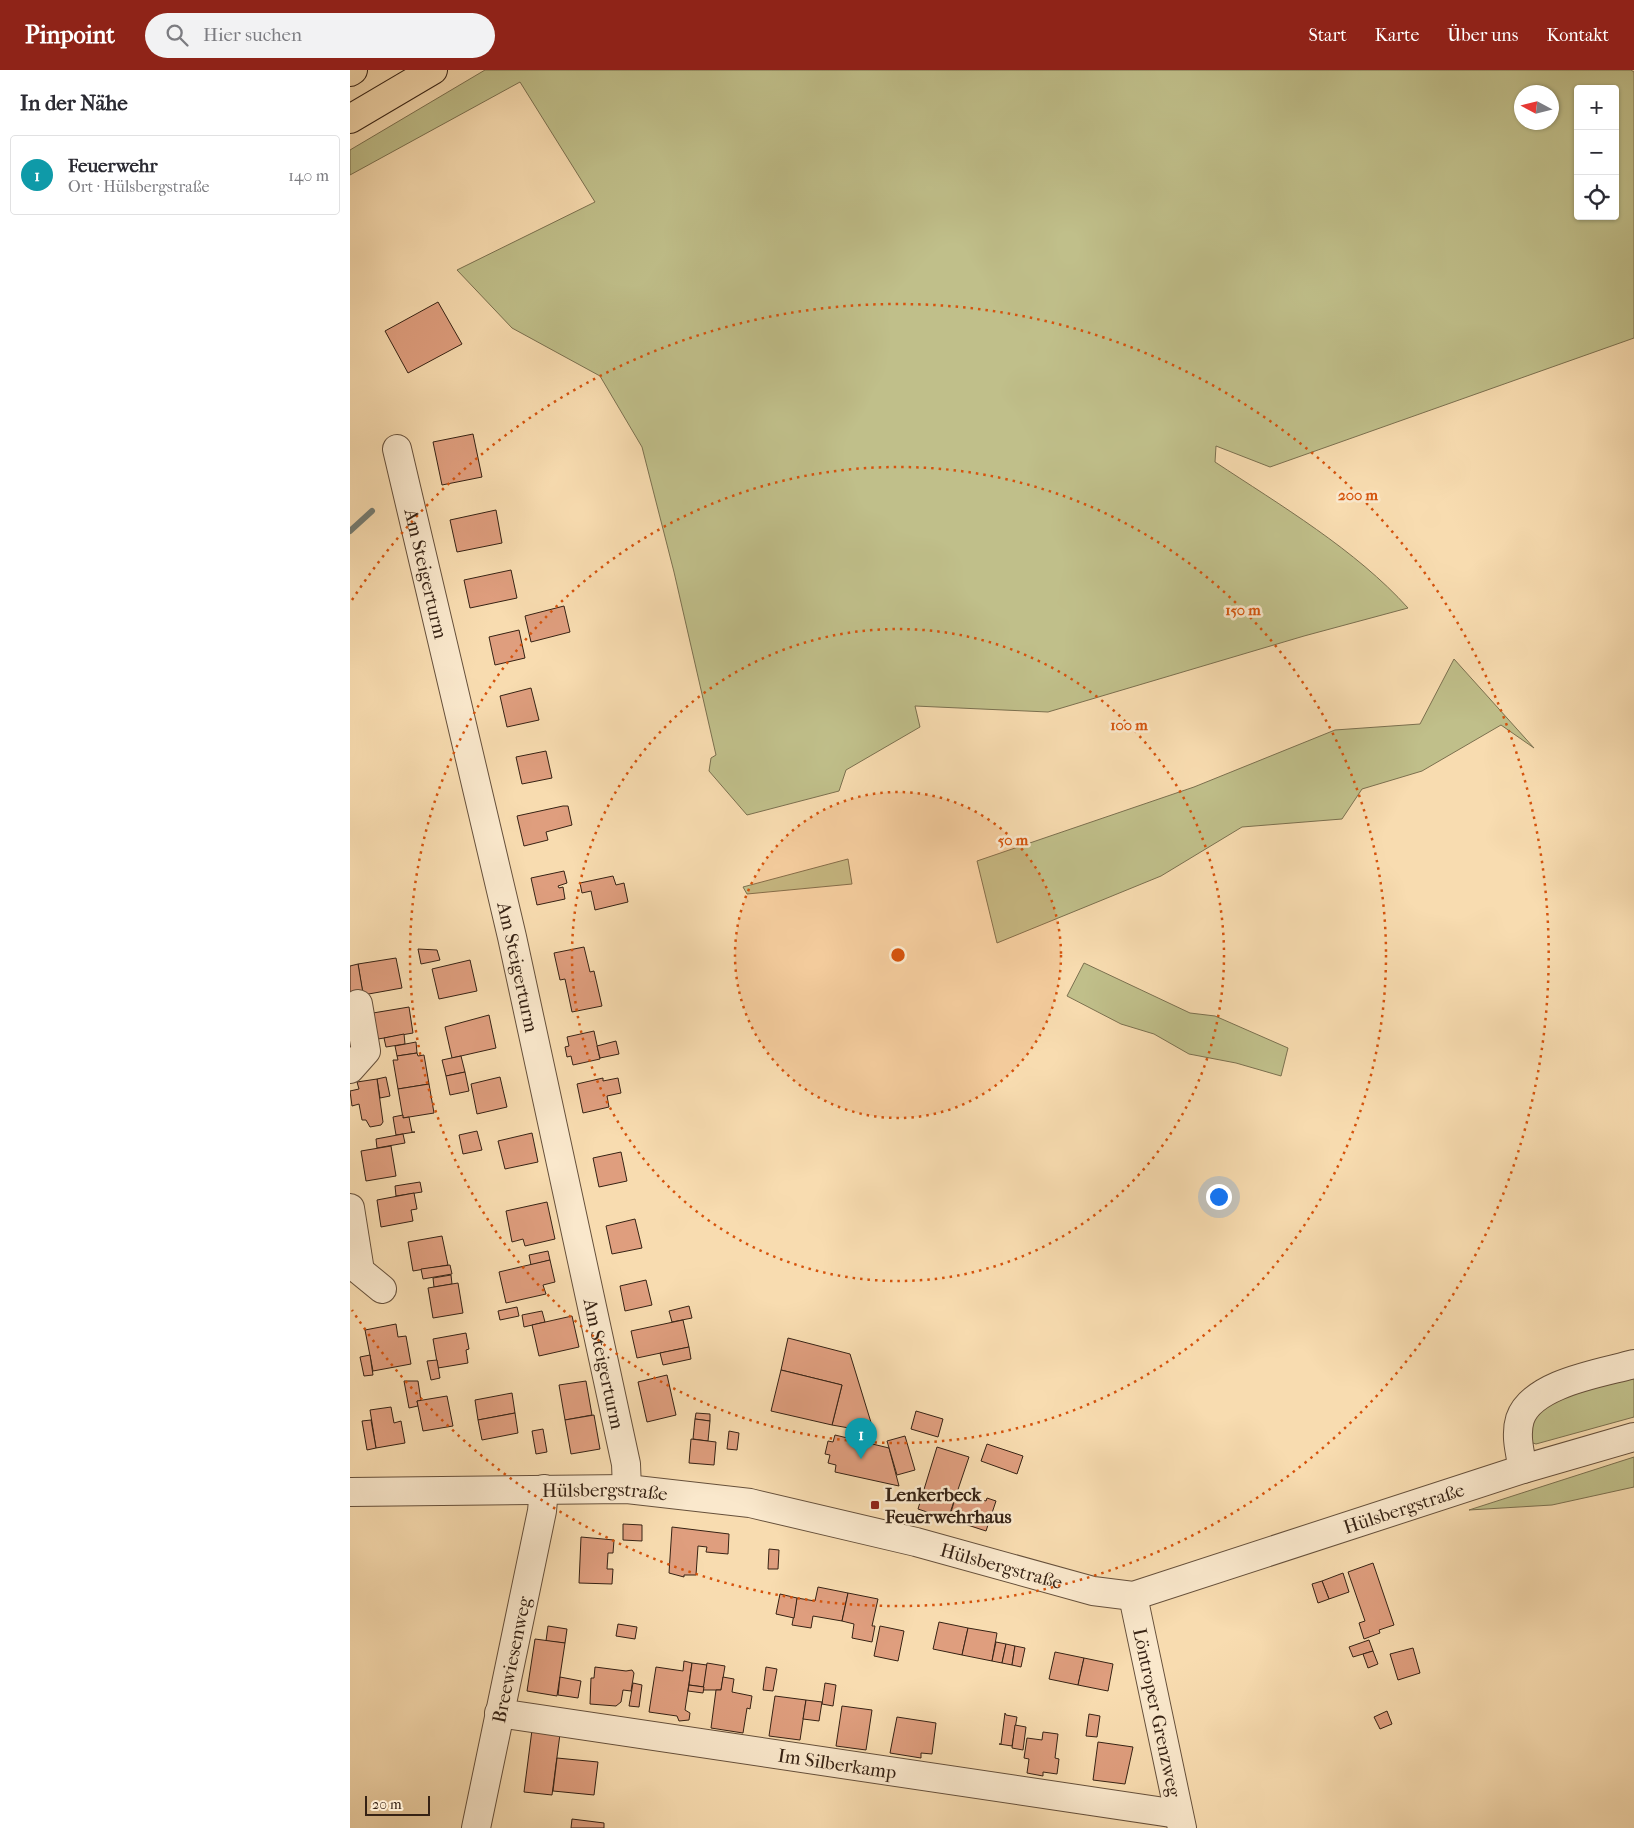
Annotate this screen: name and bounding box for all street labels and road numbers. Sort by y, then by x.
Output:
street label: Am Steigerturm [399,506,451,641]
street label: Am Steigerturm [492,899,542,1035]
street label: Am Steigerturm [578,1296,628,1431]
street label: Hülsbergstraße [542,1479,669,1506]
street label: Hülsbergstraße [1341,1479,1467,1539]
street label: Hülsbergstraße [938,1539,1065,1594]
street label: Breewiesenweg [488,1594,536,1725]
street label: Löntroper Grenzweg [1128,1626,1185,1800]
street label: Im Silberkamp [776,1745,898,1784]

